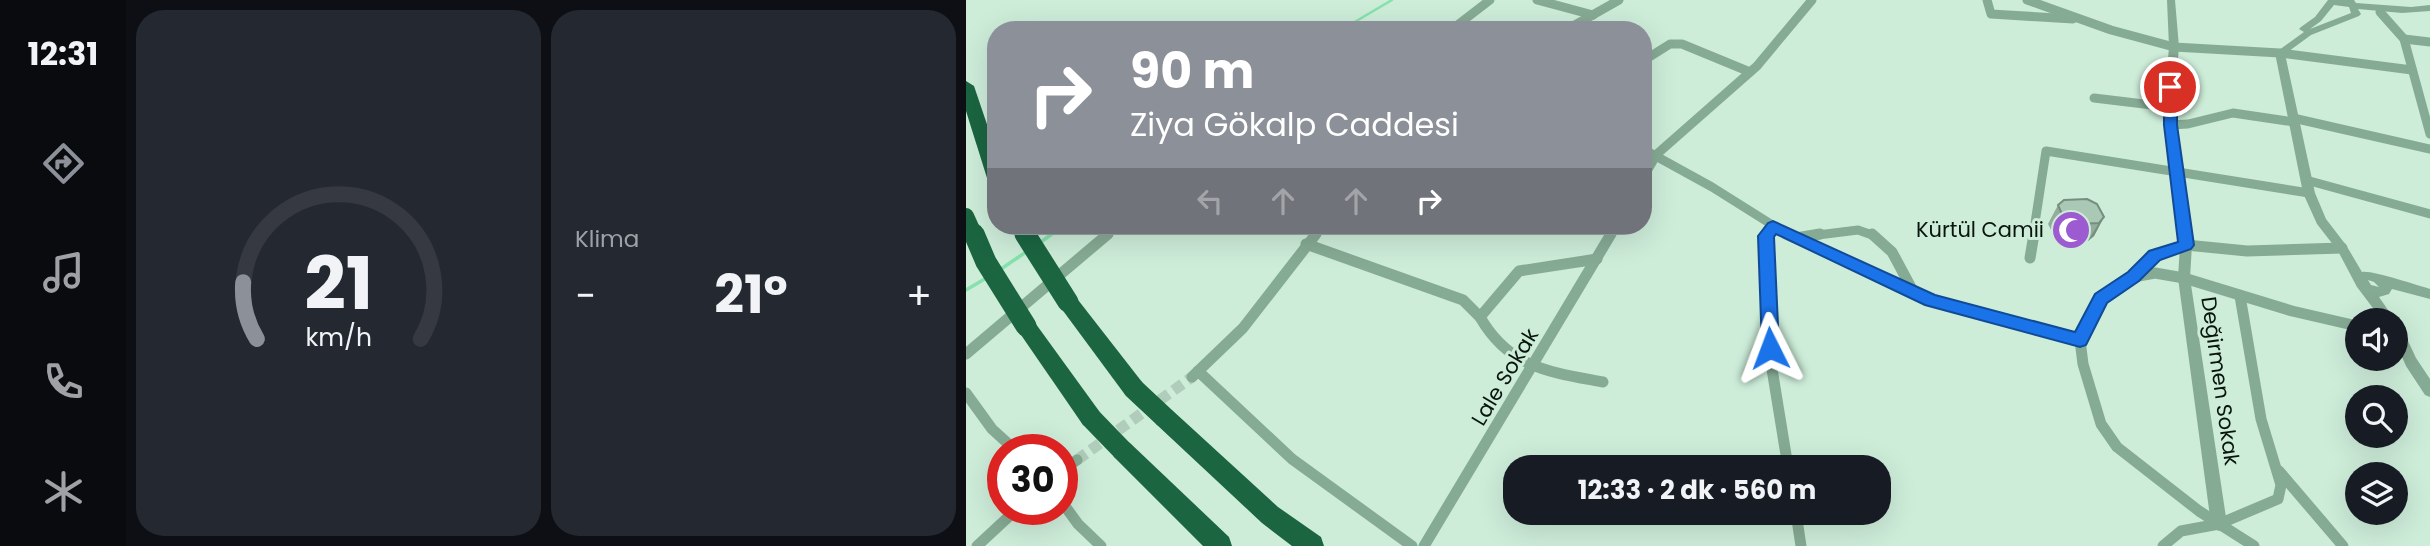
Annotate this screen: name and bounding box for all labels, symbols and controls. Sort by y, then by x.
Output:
text: 12:31 [28,31,98,76]
text: 90 m [1130,37,1254,105]
icon: right [1015,49,1106,140]
pin [2140,57,2200,117]
icon: arrive [2151,68,2189,106]
text: Ziya Gökalp Caddesi [1130,102,1459,147]
icon: directions [39,139,88,188]
icon: left [1191,182,1229,220]
icon: ahead [1264,182,1302,220]
icon: ahead [1337,182,1375,220]
icon: right [1410,182,1448,220]
mosque icon: Kürtül Camii [2050,209,2092,251]
place label: Kürtül Camii [1916,215,2044,244]
text: Klima [575,223,639,255]
text: 21 [304,233,373,334]
icon: music [39,248,88,297]
text: 21° [714,258,788,331]
text: − [575,269,596,322]
text: + [906,269,932,322]
street label: Değirmen Sokak [2194,295,2247,467]
map controls [2345,308,2408,525]
button: sound [2345,308,2408,371]
position arrow [1733,311,1807,385]
text: km/h [305,320,372,355]
street label: Lale Sokak [1464,323,1545,431]
icon: phone [39,357,88,406]
button: search [2345,385,2408,448]
speed limit sign: 30 [987,434,1078,525]
button: layers [2345,462,2408,525]
icon: climate [39,467,88,516]
text: 12:33 · 2 dk · 560 m [1578,472,1816,508]

